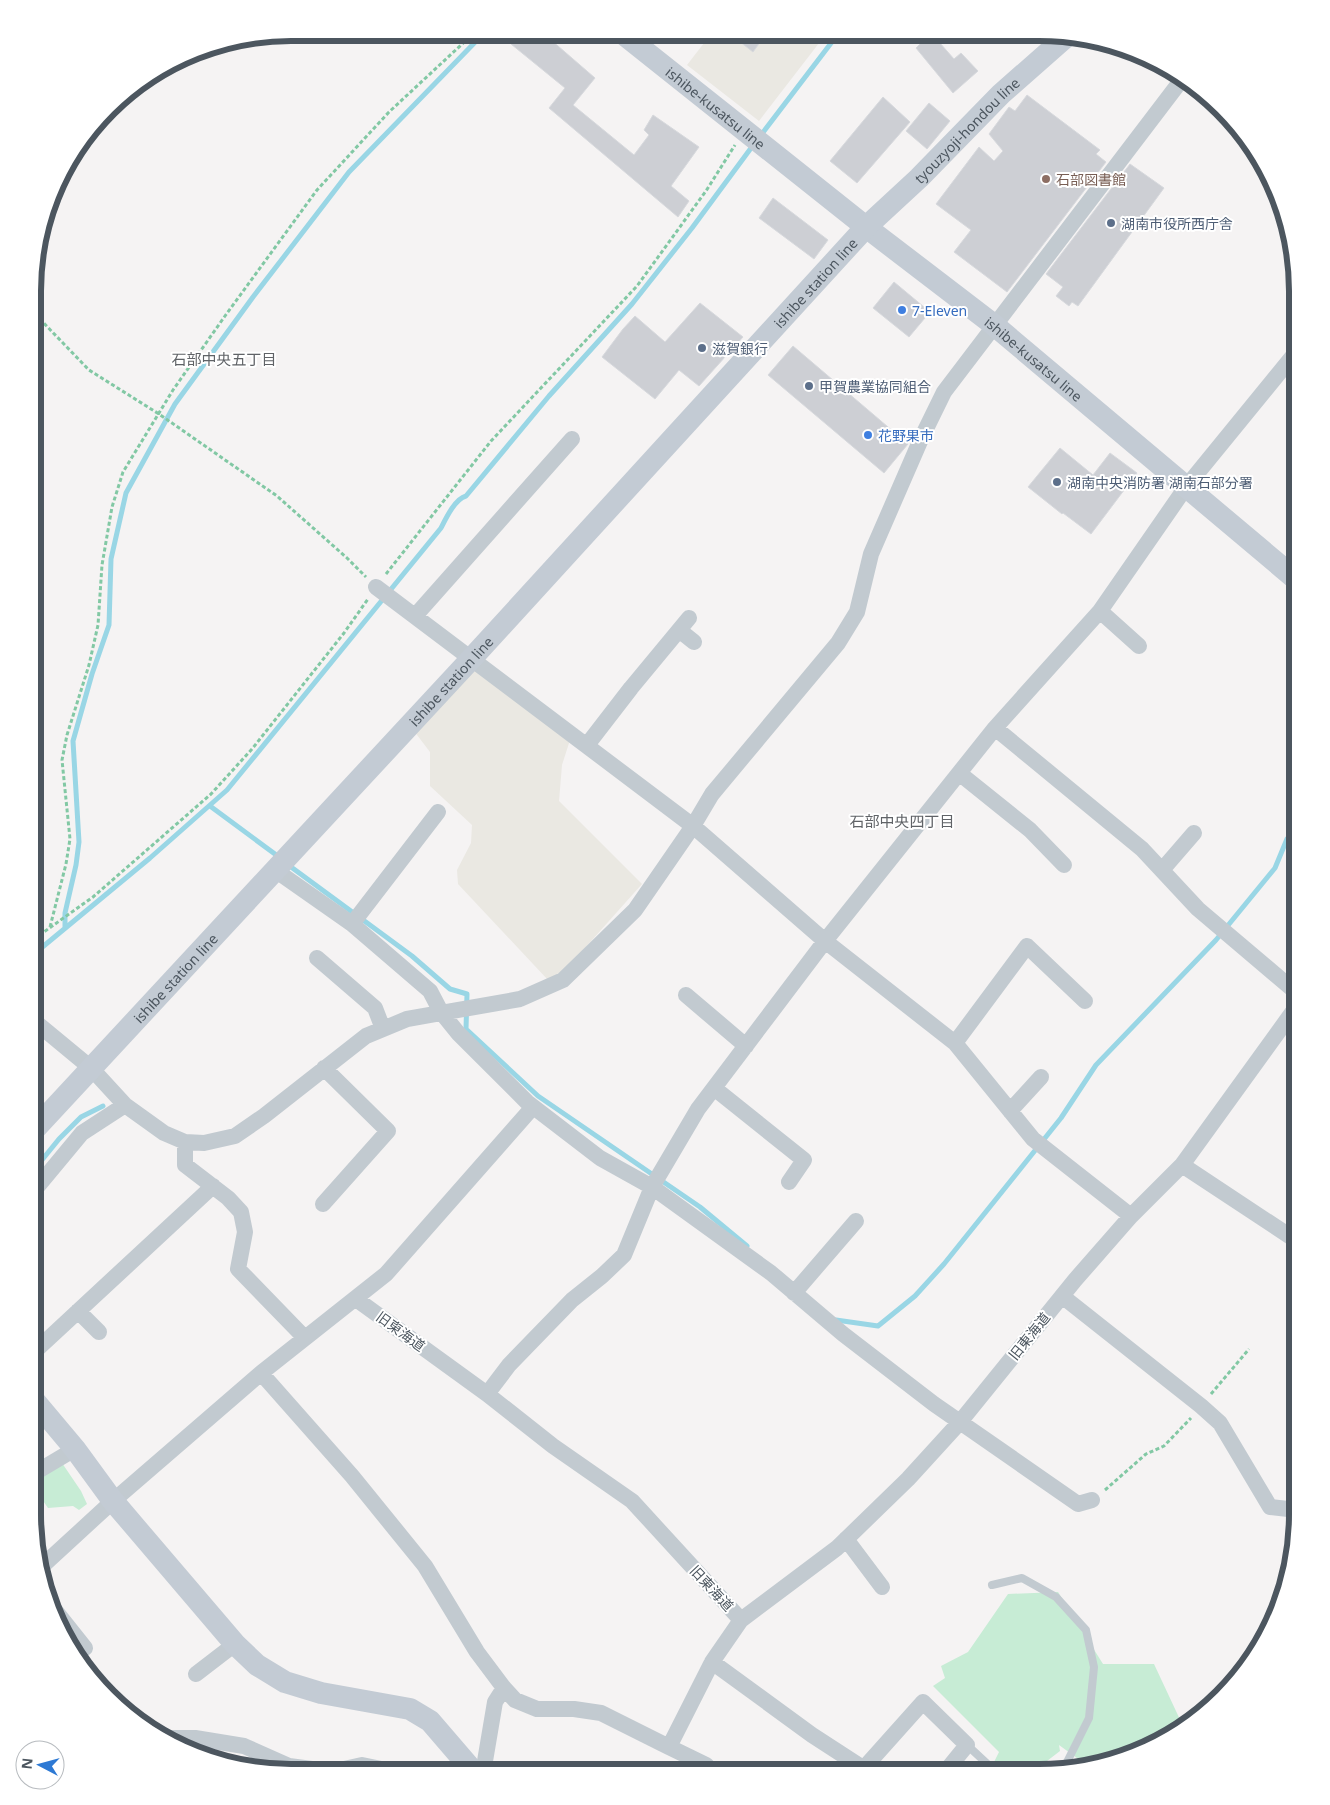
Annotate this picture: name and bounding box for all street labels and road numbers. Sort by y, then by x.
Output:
street label: ishibe-kusatsu line [662,62,770,153]
street label: tyouzyoji-hondou line [910,73,1023,187]
street label: ishibe station line [769,233,861,332]
street label: ishibe-kusatsu line [981,312,1087,405]
street label: ishibe station line [404,632,497,730]
street label: ishibe station line [129,929,222,1027]
street label: 旧東海道 [373,1307,429,1355]
street label: 旧東海道 [1004,1308,1054,1364]
street label: 旧東海道 [686,1561,738,1615]

